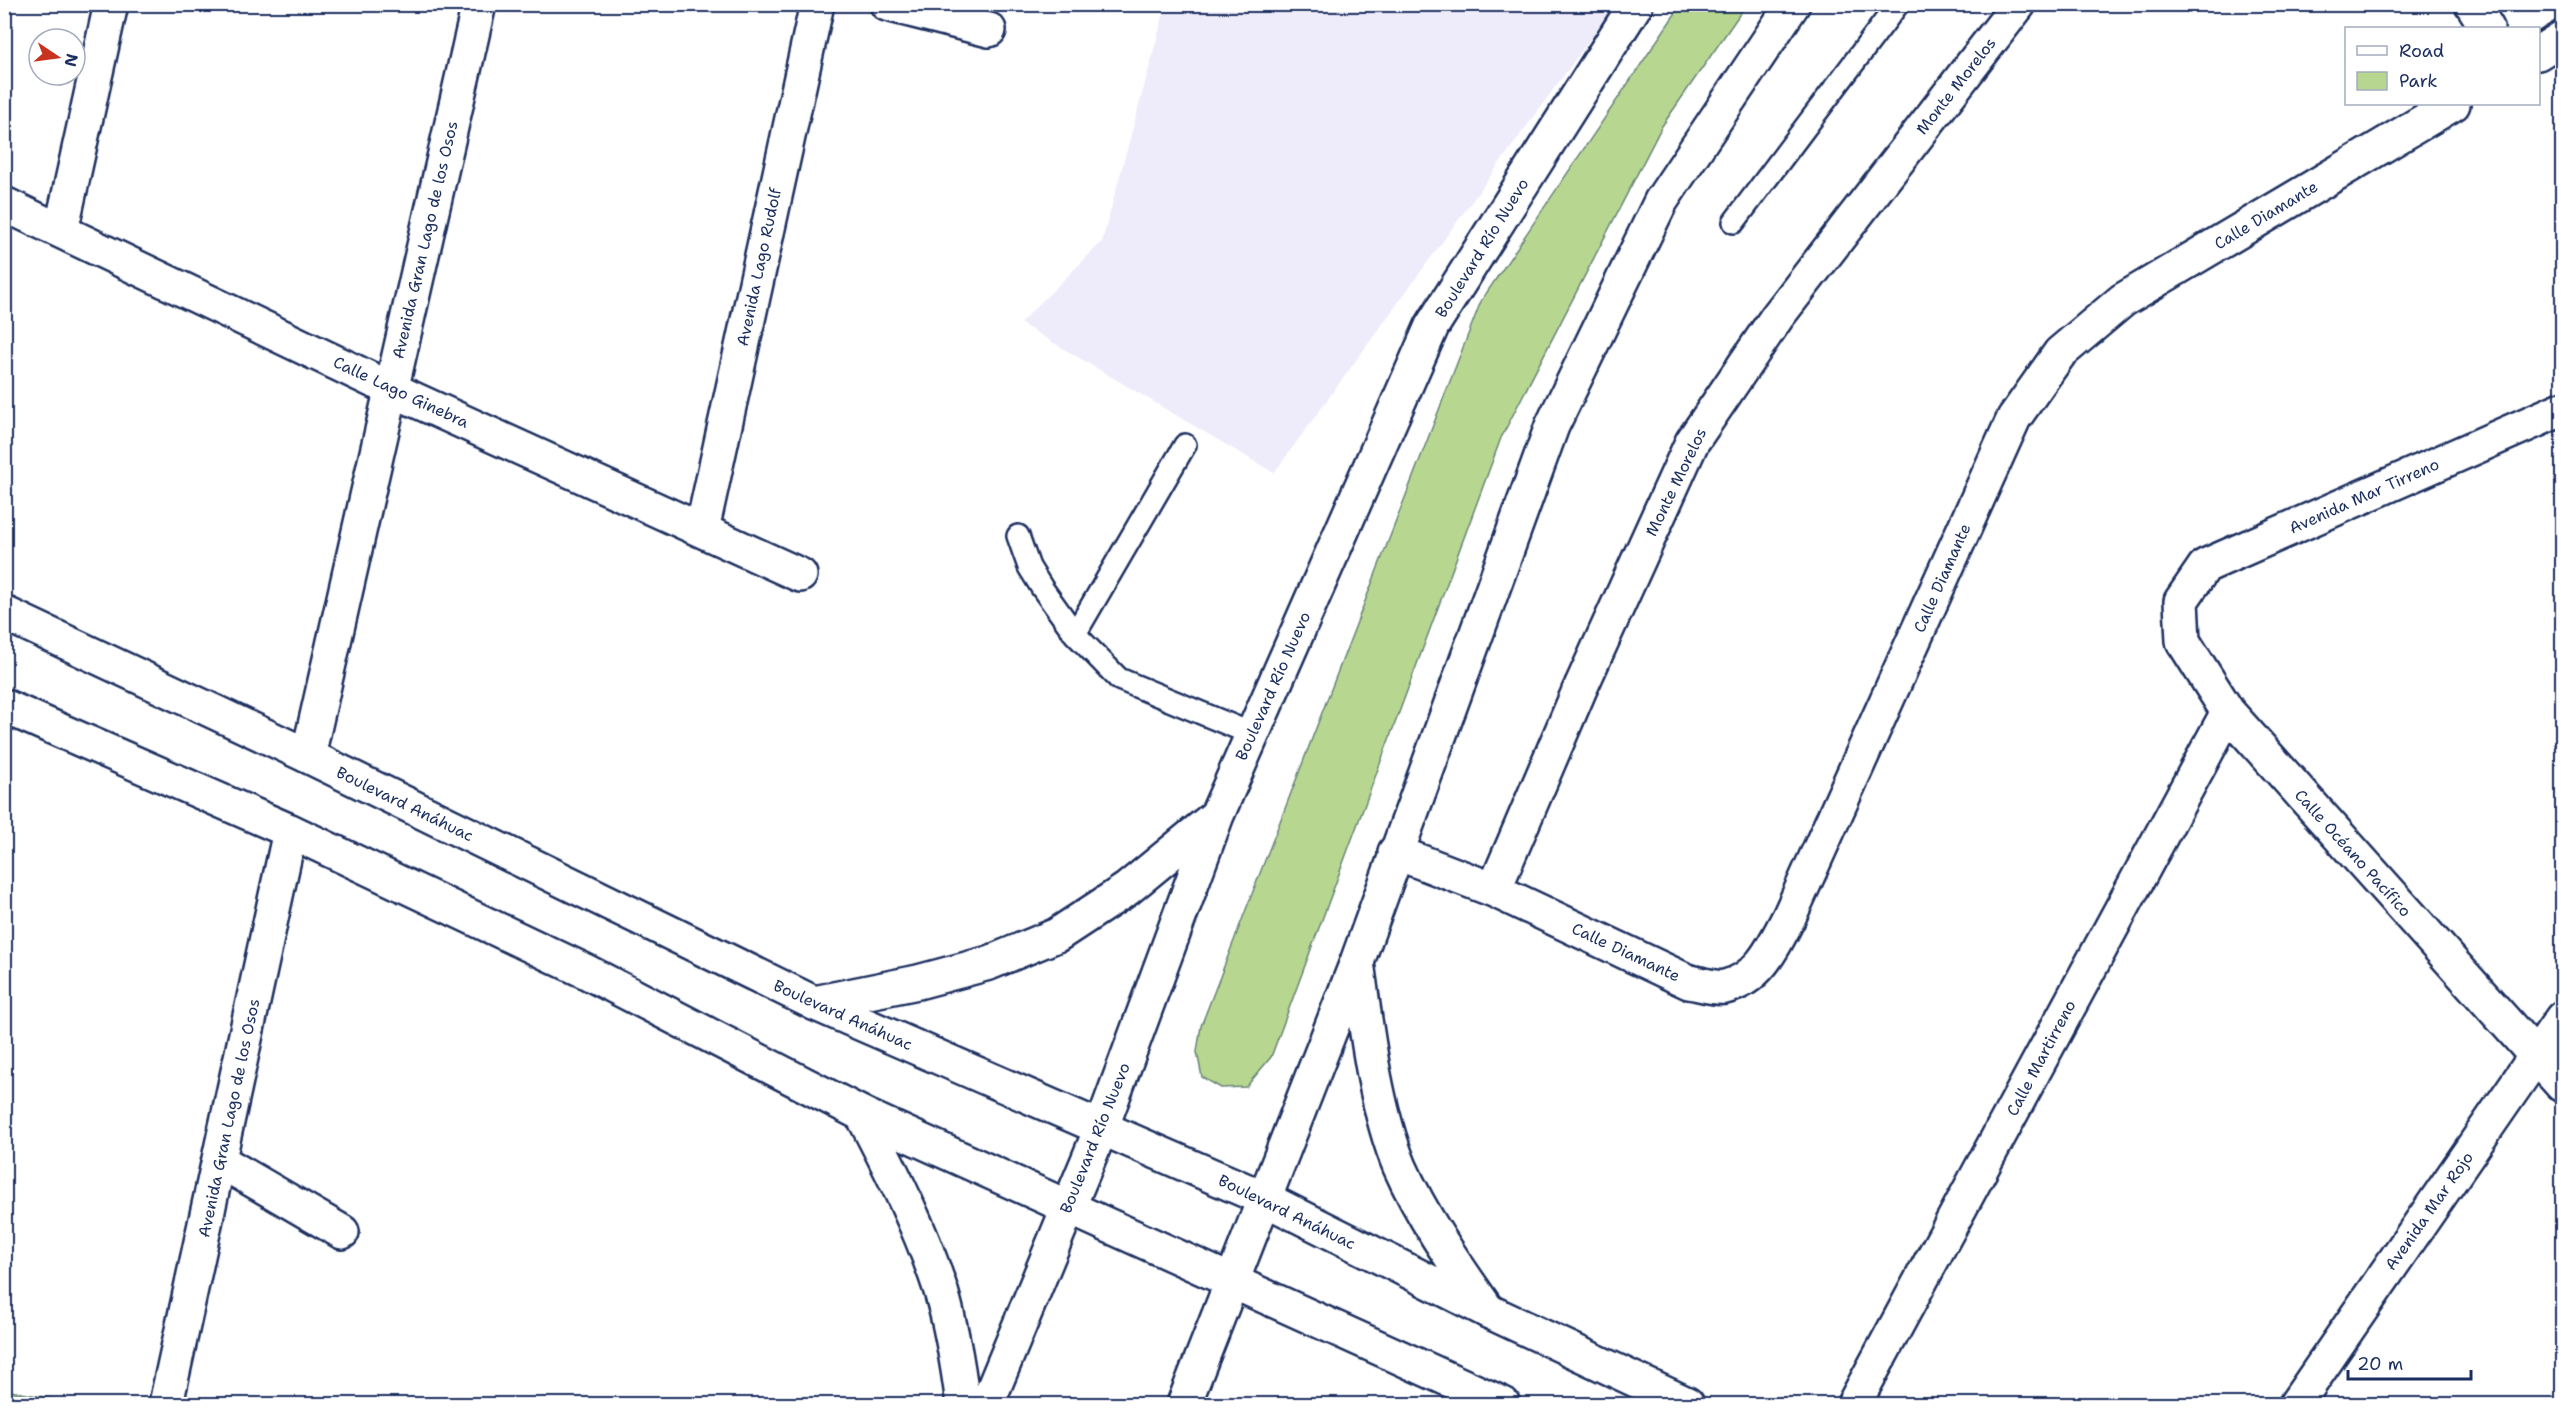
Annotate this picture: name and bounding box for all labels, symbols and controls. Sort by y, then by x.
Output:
north arrow [27,27,87,87]
legend [2345,27,2540,105]
street label: Monte Morelos [1911,33,2001,139]
text: Road [2399,39,2444,63]
text: N [59,52,83,69]
text: Park [2399,69,2438,93]
street label: Avenida Gran Lago de los Osos [387,119,463,361]
street label: Boulevard Río Nuevo [1430,174,1534,322]
street label: Calle Diamante [2210,176,2322,254]
street label: Avenida Lago Rudolf [732,185,786,348]
street label: Calle Lago Ginebra [330,351,472,433]
street label: Monte Morelos [1641,424,1711,540]
street label: Avenida Mar Tirreno [2286,453,2442,539]
street label: Calle Diamante [1909,520,1975,636]
street label: Boulevard Río Nuevo [1231,608,1315,764]
street label: Boulevard Anáhuac [333,762,477,846]
street label: Calle Océano Pacífico [2290,785,2416,921]
street label: Calle Diamante [1568,918,1684,986]
street label: Boulevard Anáhuac [770,975,916,1055]
street label: Calle Martirreno [2002,996,2080,1120]
street label: Avenida Gran Lago de los Osos [193,997,265,1239]
street label: Boulevard Río Nuevo [1055,1060,1135,1216]
street label: Avenida Mar Rojo [2380,1148,2478,1274]
street label: Boulevard Anáhuac [1215,1170,1359,1254]
scale bar [2348,1343,2471,1381]
text: 20 m [2357,1352,2403,1376]

